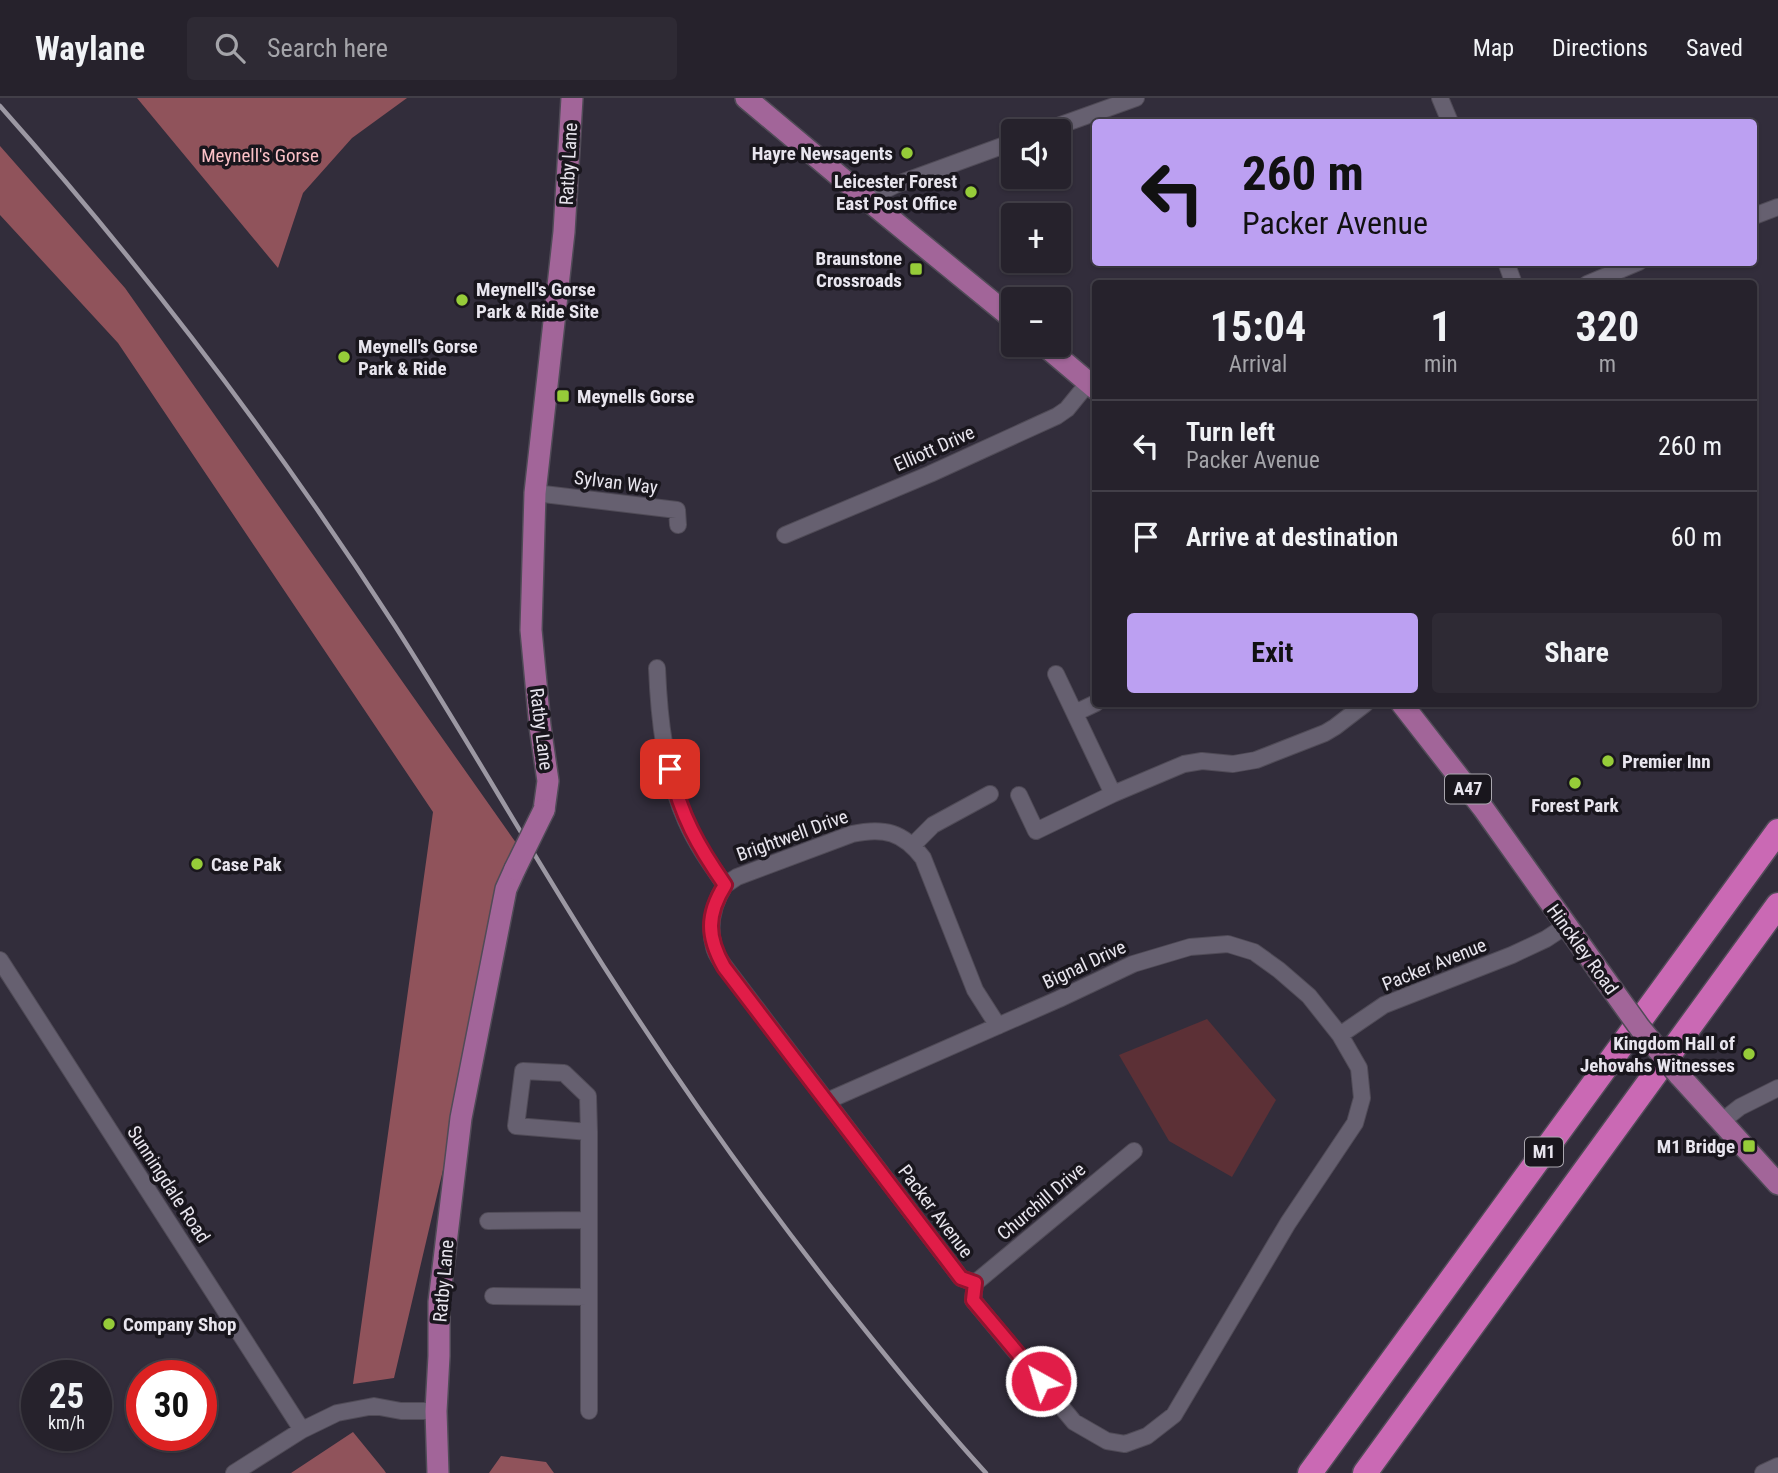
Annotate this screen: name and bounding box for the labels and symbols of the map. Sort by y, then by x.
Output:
street label: Ratby Lane [555,122,582,206]
place label: Hayre Newsagents [752,142,893,165]
park label: Meynell's Gorse [201,144,319,167]
marker: Hayre Newsagents [899,145,915,161]
place label: Leicester Forest East Post Office [834,170,957,215]
marker: Leicester Forest East Post Office [963,184,979,200]
place label: Braunstone Crossroads [816,247,902,292]
marker: Braunstone Crossroads [908,261,924,277]
place label: Meynell's Gorse Park & Ride Site [476,278,599,323]
marker: Meynell's Gorse Park & Ride Site [454,292,470,308]
place label: Meynell's Gorse Park & Ride [358,335,478,380]
marker: Meynell's Gorse Park & Ride [336,349,352,365]
place label: Meynells Gorse [577,385,694,408]
marker: Meynells Gorse [555,388,571,404]
street label: Elliott Drive [890,421,978,476]
street label: Sylvan Way [573,466,659,499]
street label: Ratby Lane [525,687,558,772]
pin [640,739,700,799]
place label: Premier Inn [1622,750,1710,773]
marker: Premier Inn [1600,753,1616,769]
road number: A47 [1445,774,1491,804]
marker: Forest Park [1567,775,1583,791]
place label: Forest Park [1531,794,1620,817]
street label: Brightwell Drive [733,805,851,866]
place label: Case Pak [211,853,283,876]
marker: Case Pak [189,856,205,872]
street label: Hinckley Road [1542,900,1623,999]
street label: Packer Avenue [1379,933,1490,996]
street label: Bignal Drive [1039,935,1129,994]
place label: Kingdom Hall of Jehovahs Witnesses [1580,1032,1736,1077]
marker: Kingdom Hall of Jehovahs Witnesses [1741,1046,1757,1062]
street label: Sunningdale Road [122,1122,215,1247]
place label: M1 Bridge [1657,1135,1735,1158]
road number: M1 [1525,1138,1563,1167]
marker: M1 Bridge [1741,1138,1757,1154]
street label: Churchill Drive [993,1158,1090,1245]
street label: Packer Avenue [893,1160,978,1262]
street label: Ratby Lane [428,1239,459,1323]
place label: Company Shop [123,1313,236,1336]
marker: Company Shop [101,1316,117,1332]
position arrow [1004,1344,1078,1418]
speed limit sign: 30 [126,1360,217,1451]

